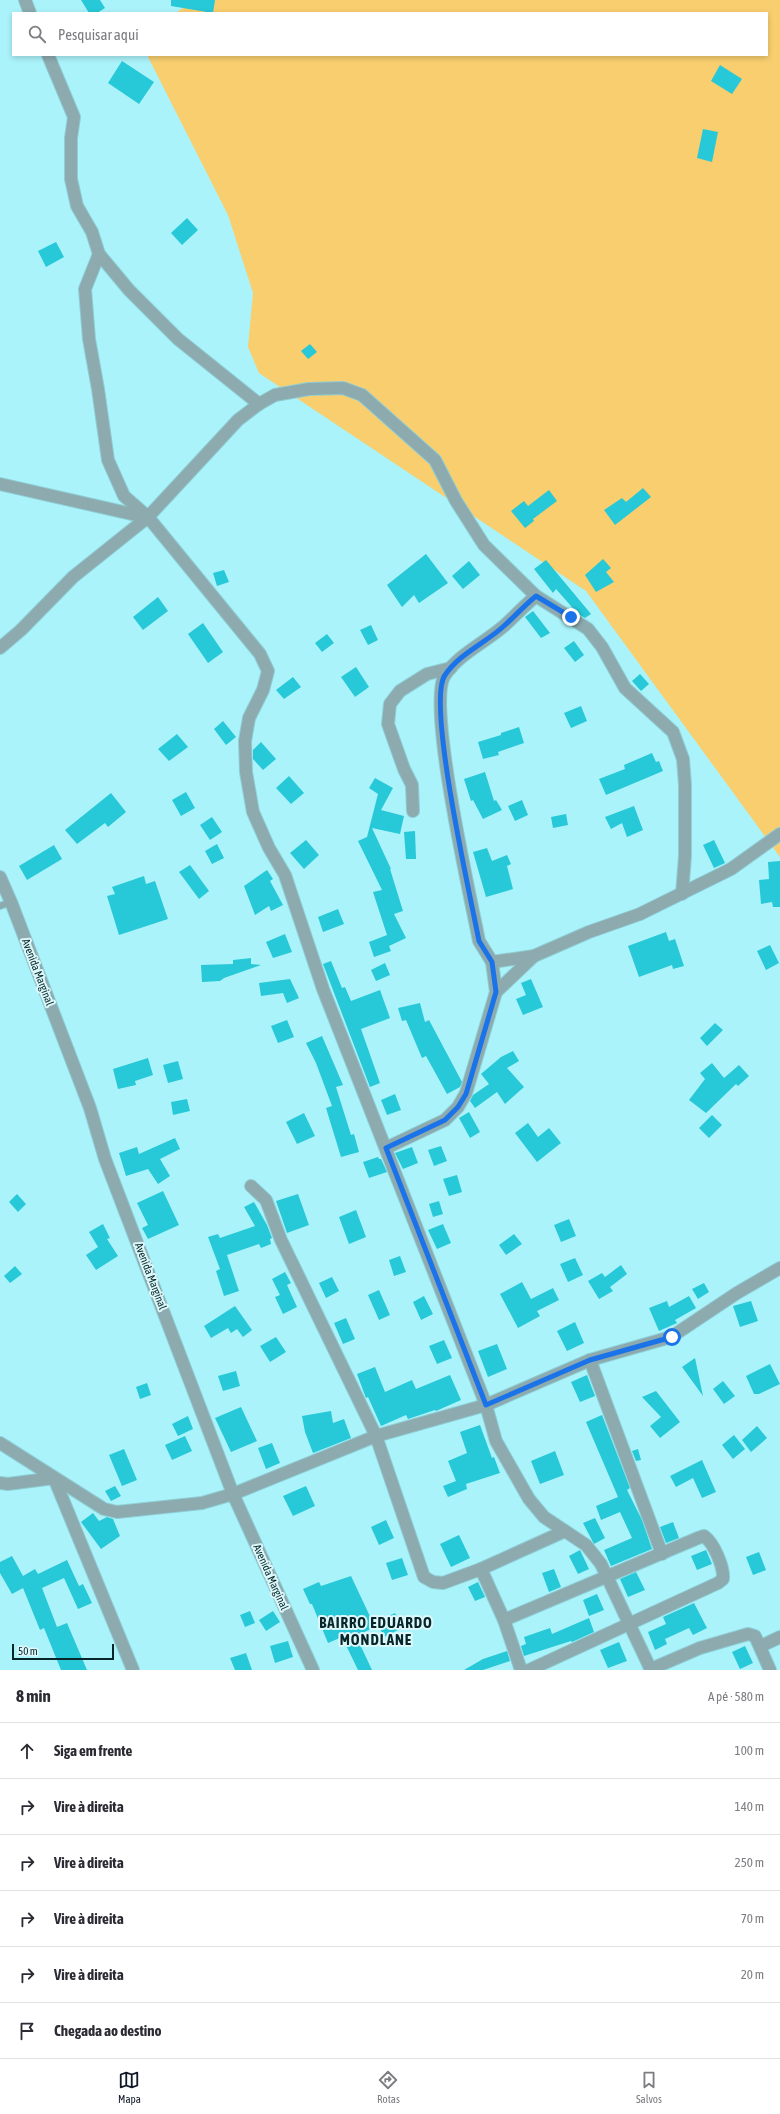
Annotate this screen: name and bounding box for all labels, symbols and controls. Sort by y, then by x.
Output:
search box [12,12,768,56]
icon: search [26,23,48,45]
text: Pesquisar aqui [58,26,139,43]
route end [562,608,580,626]
street label: Avenida Marginal [20,937,56,1007]
street label: Avenida Marginal [133,1241,169,1311]
route start [663,1328,681,1346]
street label: Avenida Marginal [251,1542,291,1612]
district label: BAIRRO EDUARDO MONDLANE [319,1614,433,1648]
scale bar [12,1642,114,1661]
text: 50 m [18,1645,38,1657]
text: 8 min [16,1686,51,1706]
text: A pé · 580 m [708,1689,764,1704]
icon: ahead [16,1740,38,1762]
text: Siga em frente [54,1742,132,1759]
text: 100 m [735,1743,764,1758]
icon: right [16,1796,38,1818]
text: Vire à direita [54,1798,124,1815]
text: 140 m [735,1799,764,1814]
icon: right [16,1852,38,1874]
text: Vire à direita [54,1854,124,1871]
text: 250 m [735,1855,764,1870]
icon: right [16,1908,38,1930]
text: Vire à direita [54,1910,124,1927]
text: 70 m [741,1911,764,1926]
icon: right [16,1964,38,1986]
text: Vire à direita [54,1966,124,1983]
text: 20 m [741,1967,764,1982]
icon: arrive [16,2020,38,2042]
text: Chegada ao destino [54,2022,162,2039]
tab: Mapa [118,2069,141,2105]
tab: Rotas [377,2069,400,2105]
tab: Salvos [636,2069,662,2105]

